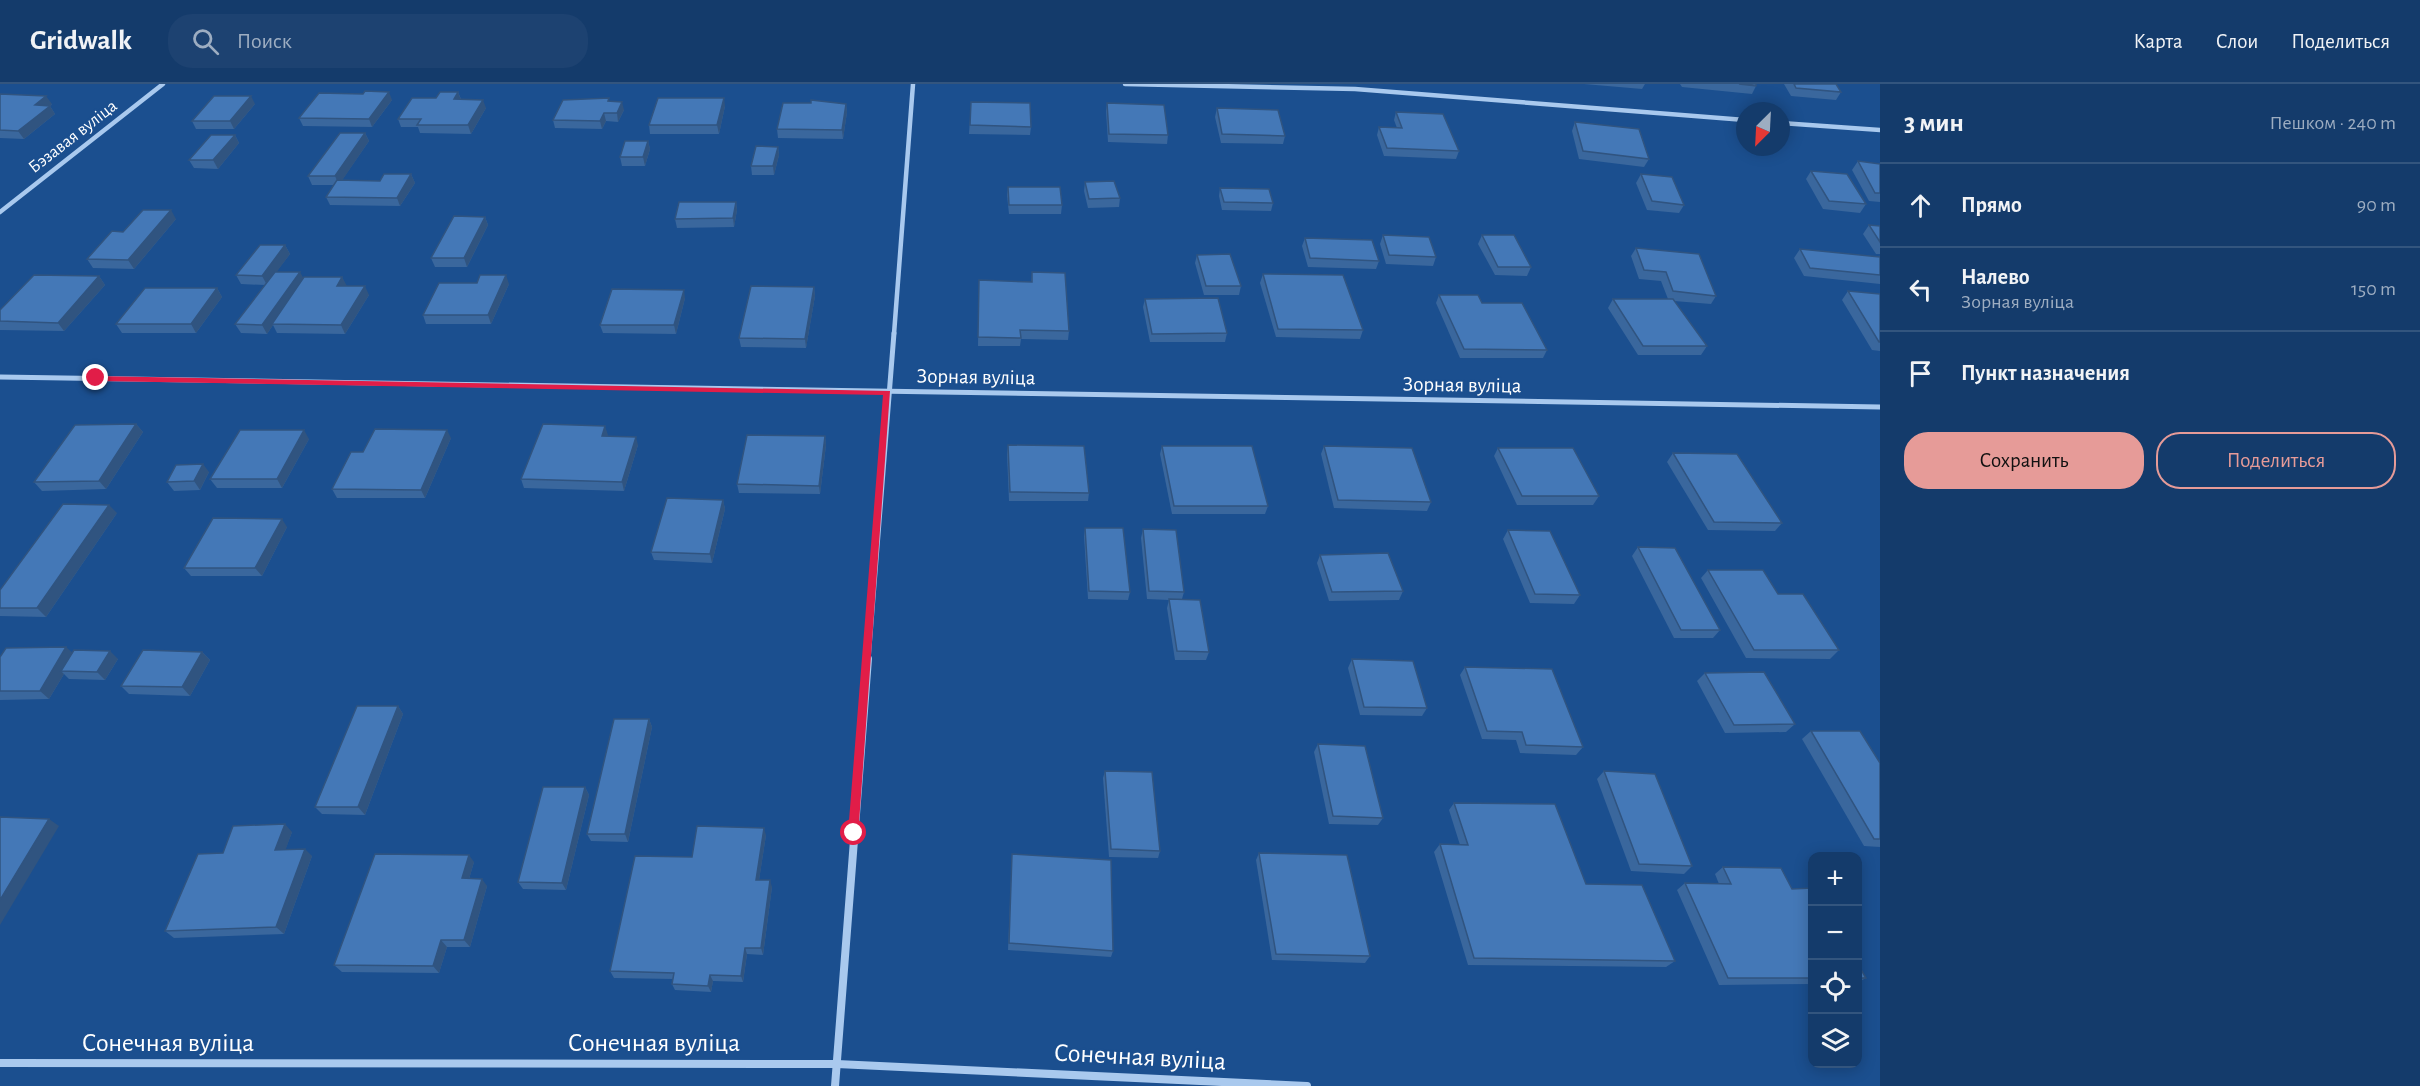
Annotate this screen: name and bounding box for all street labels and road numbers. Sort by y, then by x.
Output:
street label: Бэзавая вуліца [25,97,121,177]
street label: Зорная вуліца [916,365,1036,389]
street label: Зорная вуліца [1402,373,1522,397]
street label: Сонечная вуліца [82,1030,254,1056]
street label: Сонечная вуліца [568,1030,740,1056]
street label: Сонечная вуліца [1053,1040,1227,1074]

